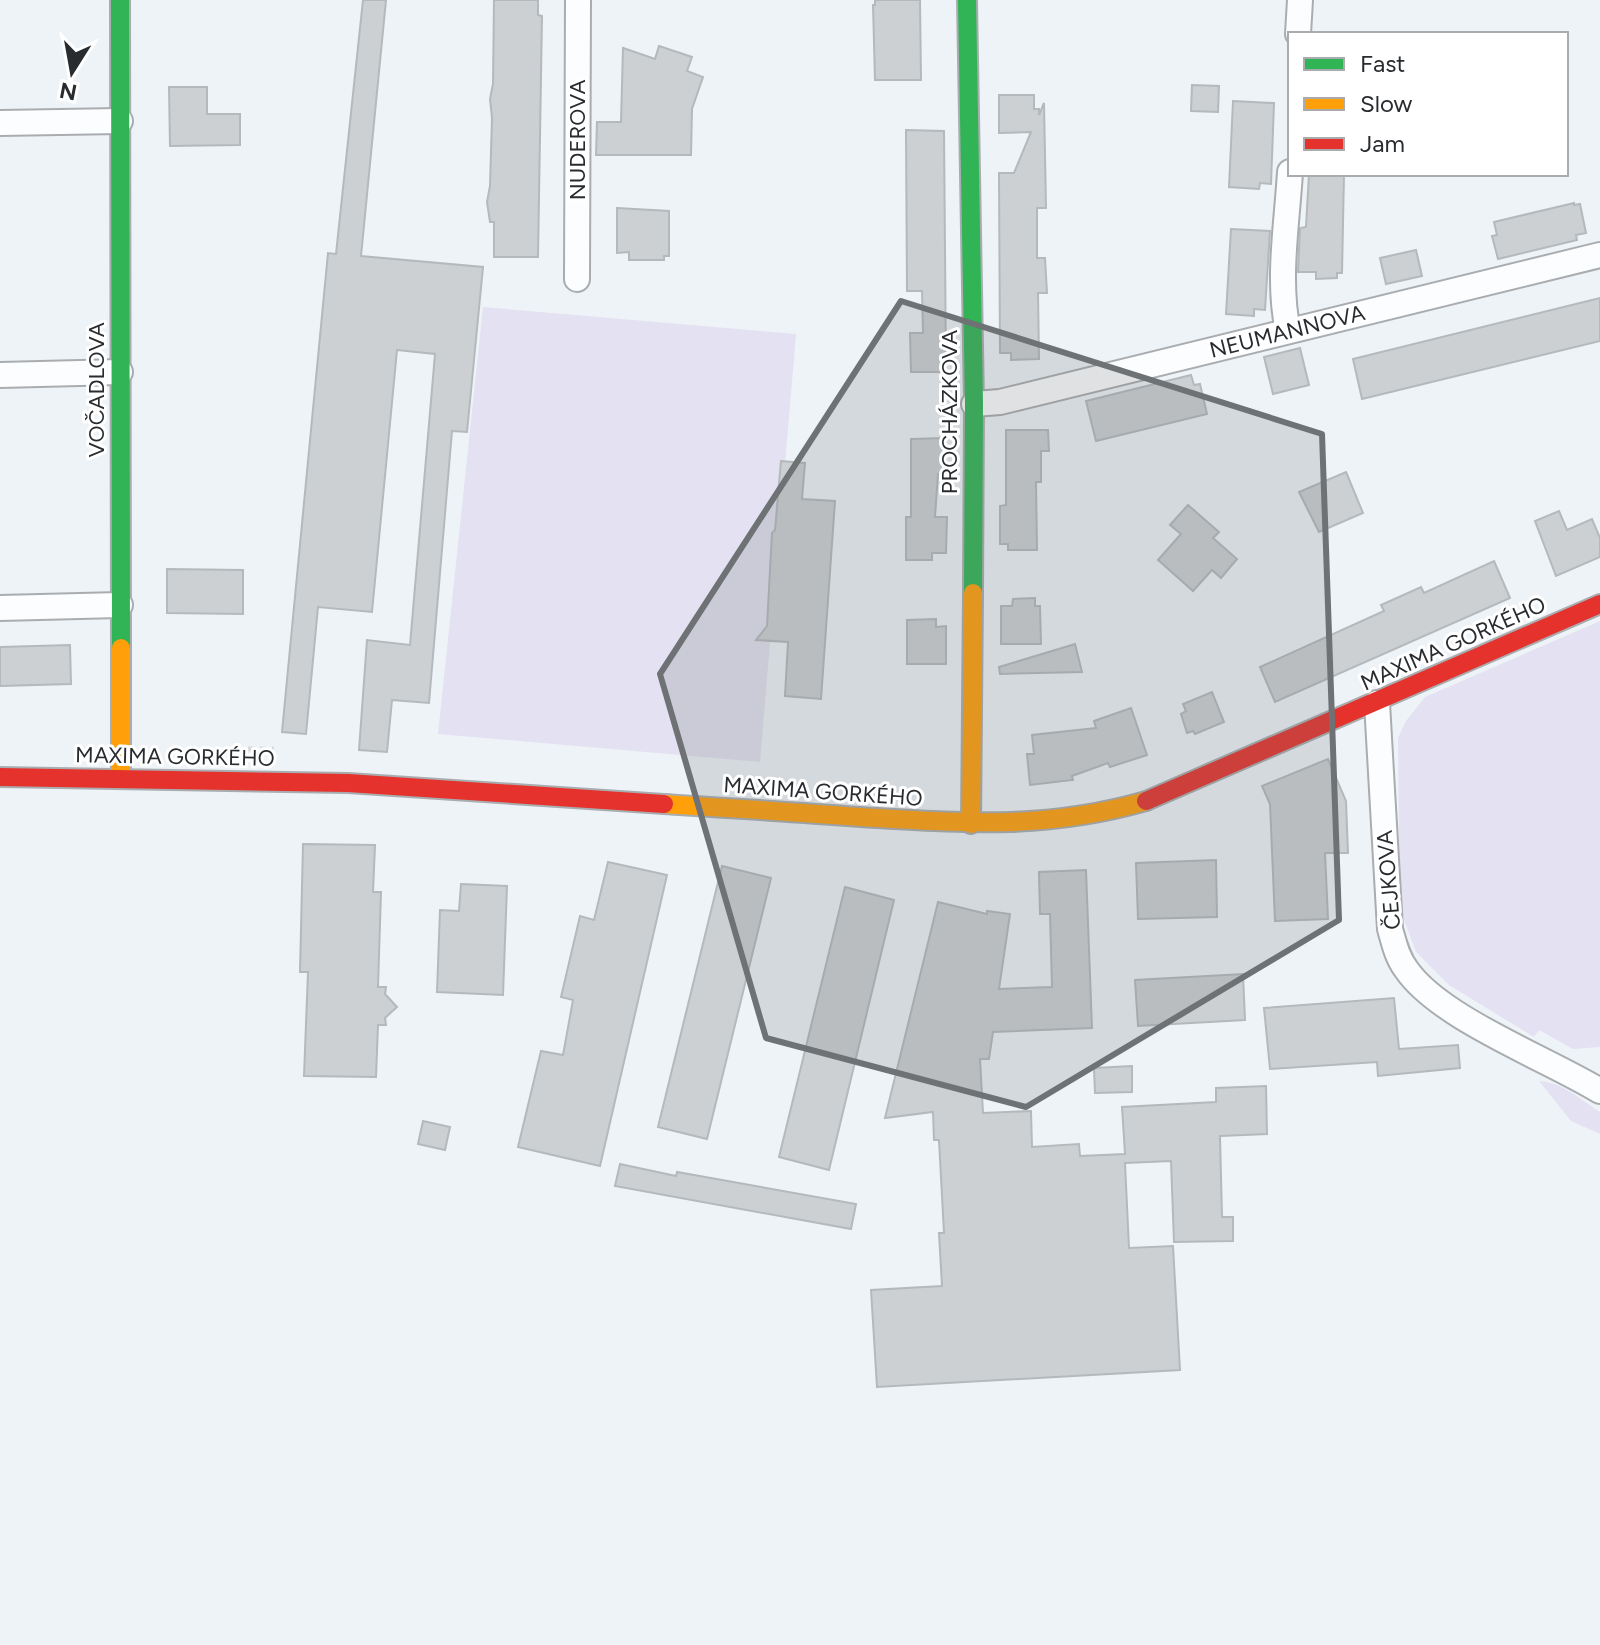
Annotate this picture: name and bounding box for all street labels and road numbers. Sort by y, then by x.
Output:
street label: NUDEROVA [564,80,591,200]
street label: NEUMANNOVA [1207,299,1368,364]
street label: VOČADLOVA [83,322,110,458]
street label: PROCHÁZKOVA [936,330,963,494]
street label: MAXIMA GORKÉHO [1357,591,1550,696]
street label: MAXIMA GORKÉHO [75,741,275,772]
street label: MAXIMA GORKÉHO [723,771,923,812]
street label: ČEJKOVA [1371,829,1406,931]

